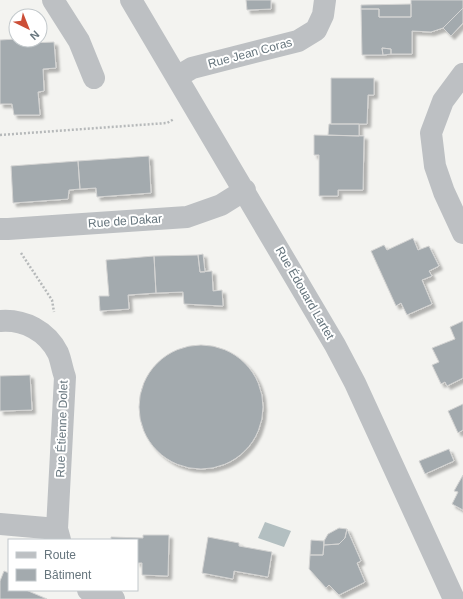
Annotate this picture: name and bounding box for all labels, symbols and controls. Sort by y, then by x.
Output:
north arrow [8,8,48,48]
text: N [28,28,42,42]
street label: Rue Jean Coras [206,35,294,71]
street label: Rue de Dakar [88,211,162,231]
street label: Rue Édouard Lartet [273,244,338,342]
street label: Rue Étienne Dolet [52,379,71,478]
legend [8,539,138,591]
text: Route [44,548,76,562]
text: Bâtiment [44,568,92,582]

